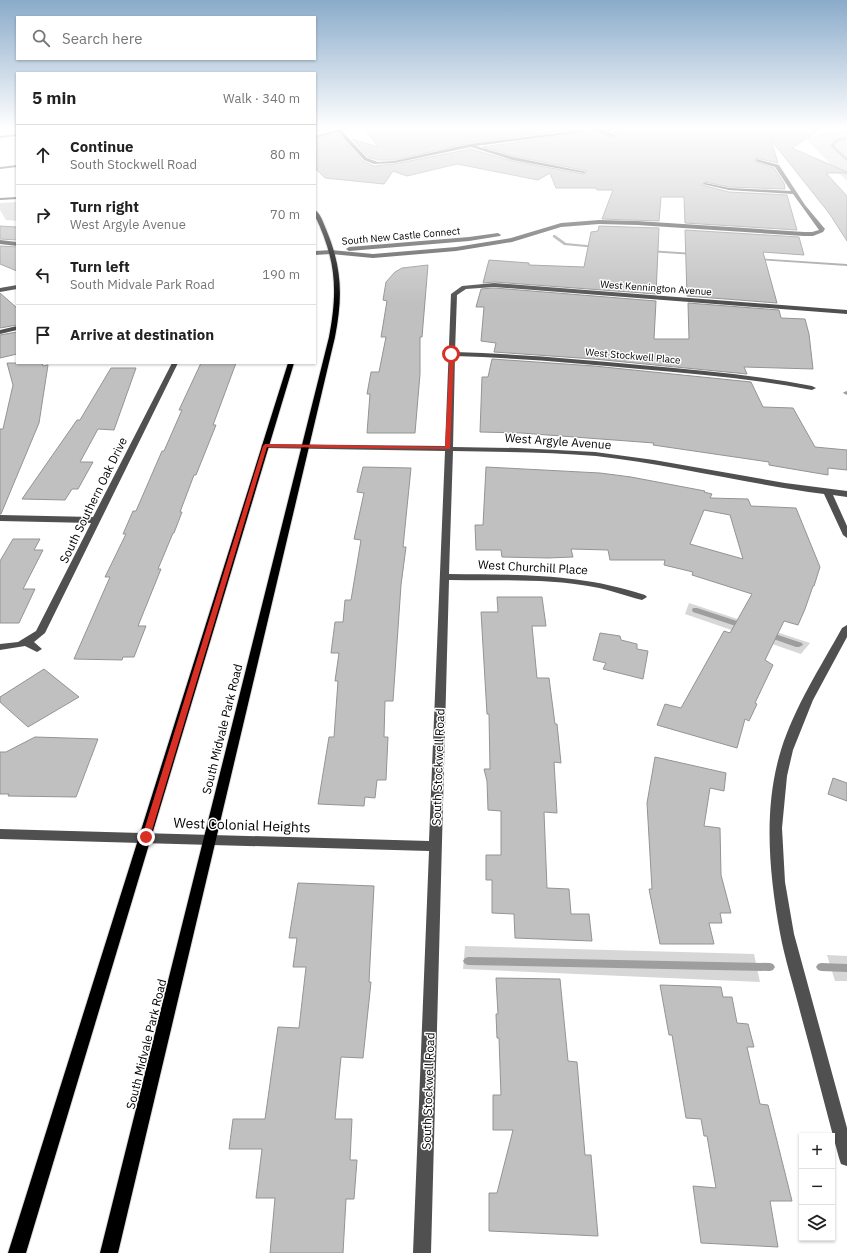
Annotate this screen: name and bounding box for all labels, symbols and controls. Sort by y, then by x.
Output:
search box [16,16,316,60]
icon: search [30,27,52,49]
text: Search here [62,29,142,48]
text: 5 min [32,87,76,109]
text: Walk · 340 m [223,90,300,107]
text: Continue [70,137,134,156]
icon: ahead [32,144,54,166]
text: 80 m [270,146,300,163]
text: South Stockwell Road [70,156,197,173]
text: Turn right [70,197,139,216]
icon: right [32,204,54,226]
text: 70 m [270,206,300,223]
text: West Argyle Avenue [70,216,186,233]
street label: South New Castle Connect [341,224,461,248]
text: Turn left [70,257,130,276]
icon: left [32,264,54,286]
text: 190 m [262,266,300,283]
text: South Midvale Park Road [70,276,215,293]
street label: West Kennington Avenue [600,278,713,298]
icon: arrive [32,324,54,346]
text: Arrive at destination [70,325,214,344]
route start [442,345,460,363]
street label: West Stockwell Place [585,345,682,367]
street label: West Argyle Avenue [504,430,612,452]
street label: South Southern Oak Drive [56,434,130,566]
street label: West Churchill Place [478,557,589,577]
street label: South Midvale Park Road [199,662,245,796]
street label: South Stockwell Road [428,708,448,826]
street label: West Colonial Heights [173,814,311,836]
route end [137,828,155,846]
street label: South Midvale Park Road [123,977,169,1111]
street label: South Stockwell Road [418,1032,438,1150]
map controls [799,1133,835,1241]
button: + [799,1133,835,1169]
button: − [799,1169,835,1205]
button: layers [799,1205,835,1241]

